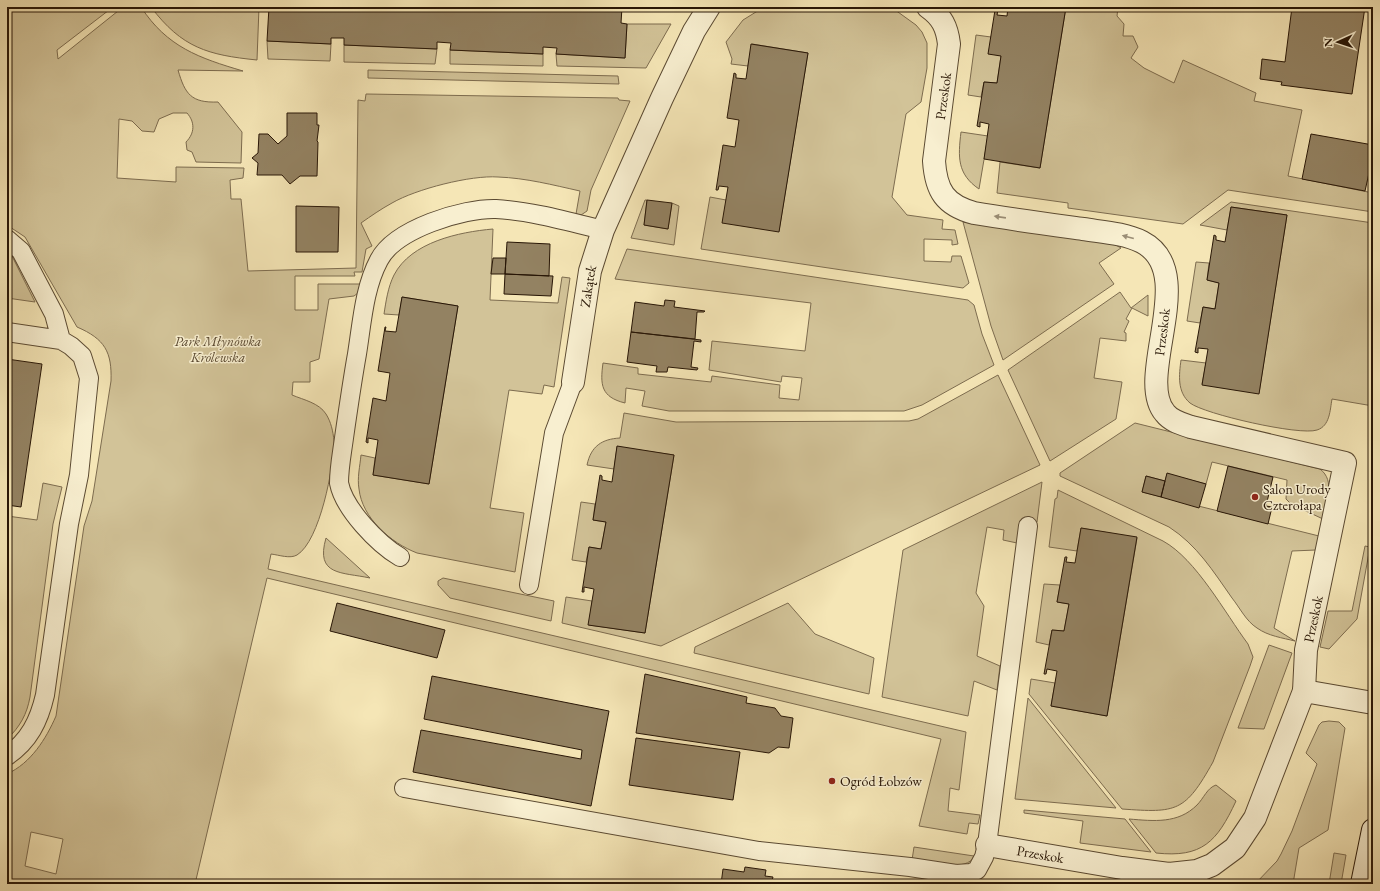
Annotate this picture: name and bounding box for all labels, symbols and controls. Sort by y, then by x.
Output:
north arrow [1318,22,1358,62]
text: N [1321,38,1335,47]
street label: Przeskok [931,71,955,121]
one-way arrow [993,214,1006,220]
one-way arrow [1122,234,1134,240]
street label: Zakątek [576,262,601,309]
street label: Przeskok [1150,307,1174,357]
park label: Park Młynówka Królewska [175,332,262,366]
place label: Salon Urody Czterołapa [1263,480,1332,514]
marker: Salon Urody Czterołapa [1250,492,1260,502]
street label: Przeskok [1299,593,1327,644]
place label: Ogród Łobzów [840,772,922,790]
marker: Ogród Łobzów [827,776,837,786]
street label: Przeskok [1015,841,1066,867]

